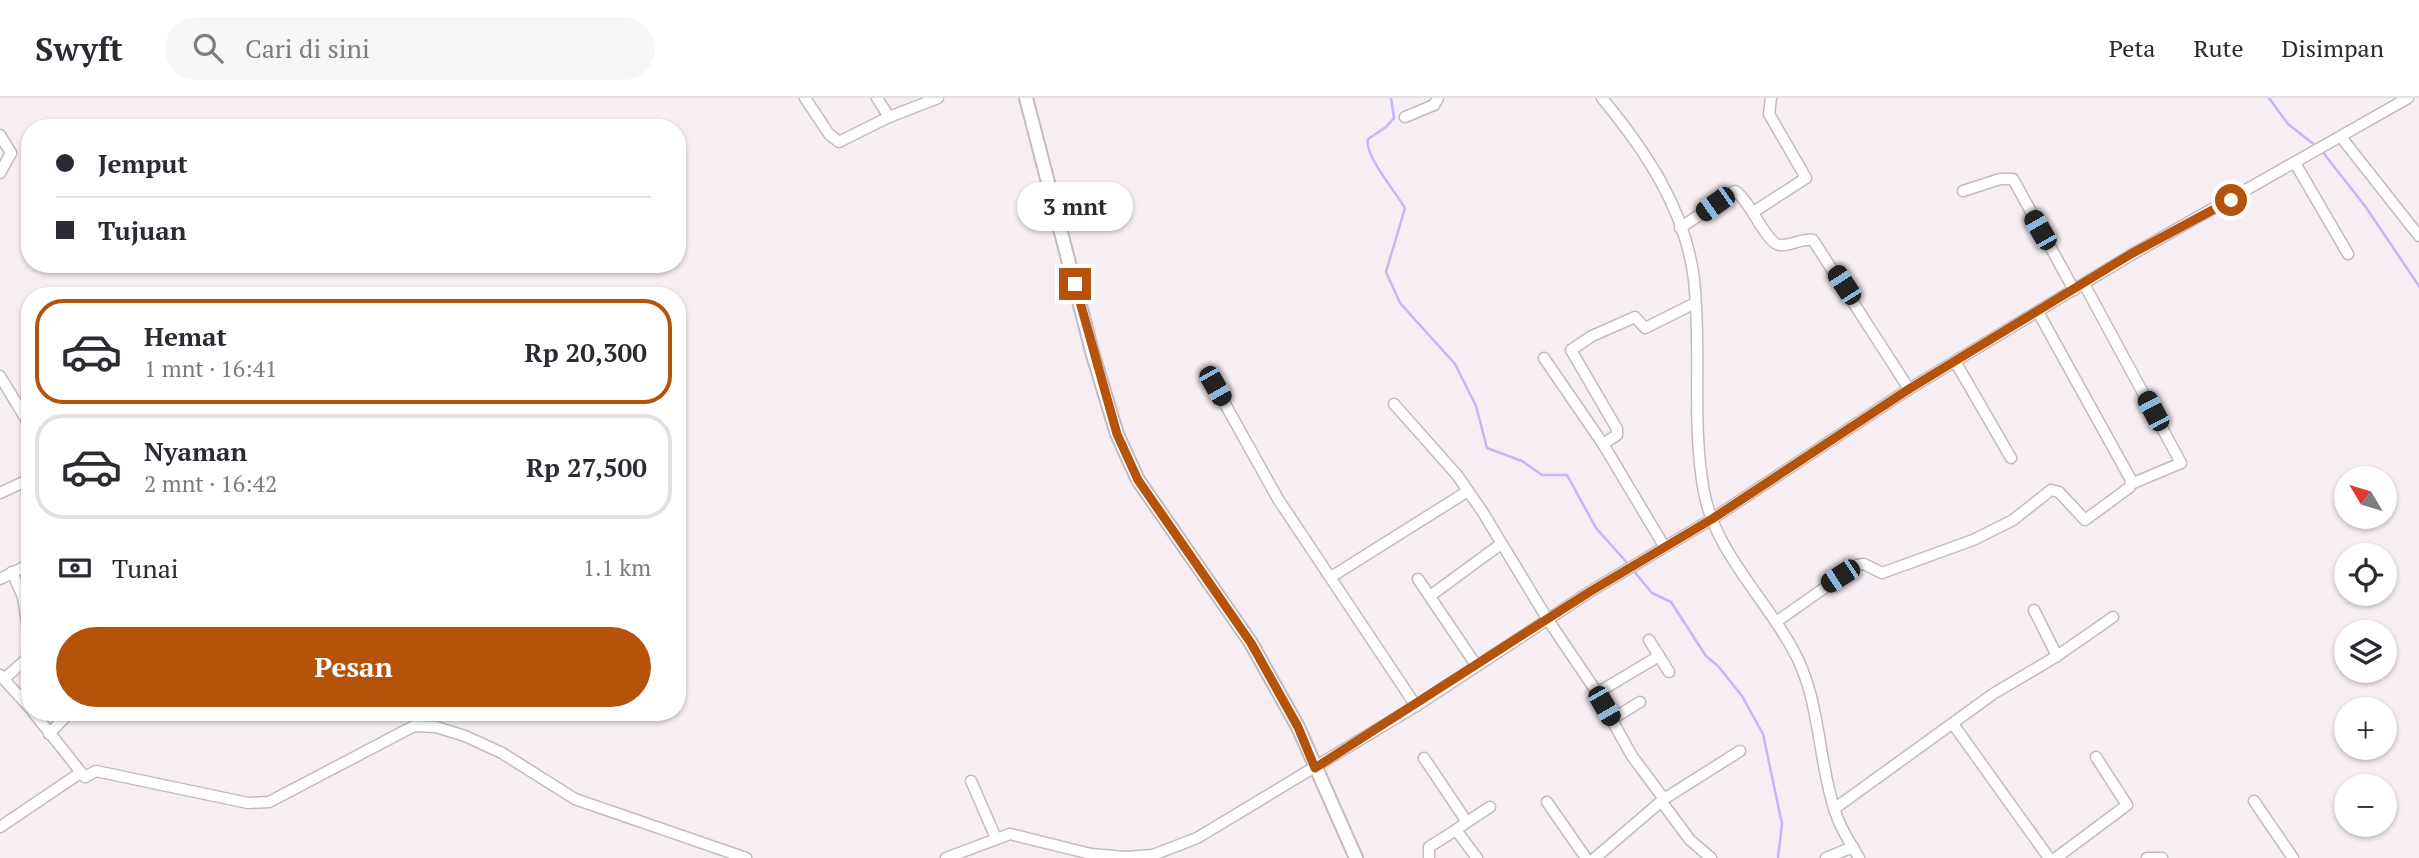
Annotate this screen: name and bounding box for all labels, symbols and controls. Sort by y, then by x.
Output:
search box [165,17,655,80]
text: Swyft [35,27,123,70]
icon: search [189,29,227,67]
text: Cari di sini [245,31,370,65]
text: Peta [2109,32,2155,64]
text: Rute [2193,32,2243,64]
text: Disimpan [2281,32,2384,64]
text: Jemput [98,146,188,180]
callout: 3 mnt [1017,183,1133,232]
car [1692,183,1739,225]
route start [2215,184,2247,216]
text: 3 mnt [1043,191,1107,222]
car [2021,207,2060,253]
text: Tujuan [98,213,186,247]
car [1824,262,1865,308]
route end [1059,268,1091,300]
text: Hemat [144,319,227,353]
icon: car [60,320,123,383]
text: Rp 20,300 [525,335,647,369]
text: 1 mnt · 16:41 [144,353,277,384]
car [1196,363,1235,409]
car [2134,388,2173,434]
text: Nyaman [144,434,247,468]
icon: car [60,435,123,498]
text: Rp 27,500 [526,450,647,484]
north arrow [2334,466,2398,528]
map controls [2334,466,2397,837]
text: 2 mnt · 16:42 [144,468,277,499]
button: locate [2334,543,2397,606]
icon: cash [56,549,94,587]
text: Tunai [112,551,179,585]
text: 1.1 km [583,552,651,583]
car [1817,556,1864,596]
button: layers [2334,620,2397,683]
button: Pesan [56,627,651,707]
car [1585,683,1624,729]
button: + [2334,697,2397,760]
button: − [2334,774,2397,837]

